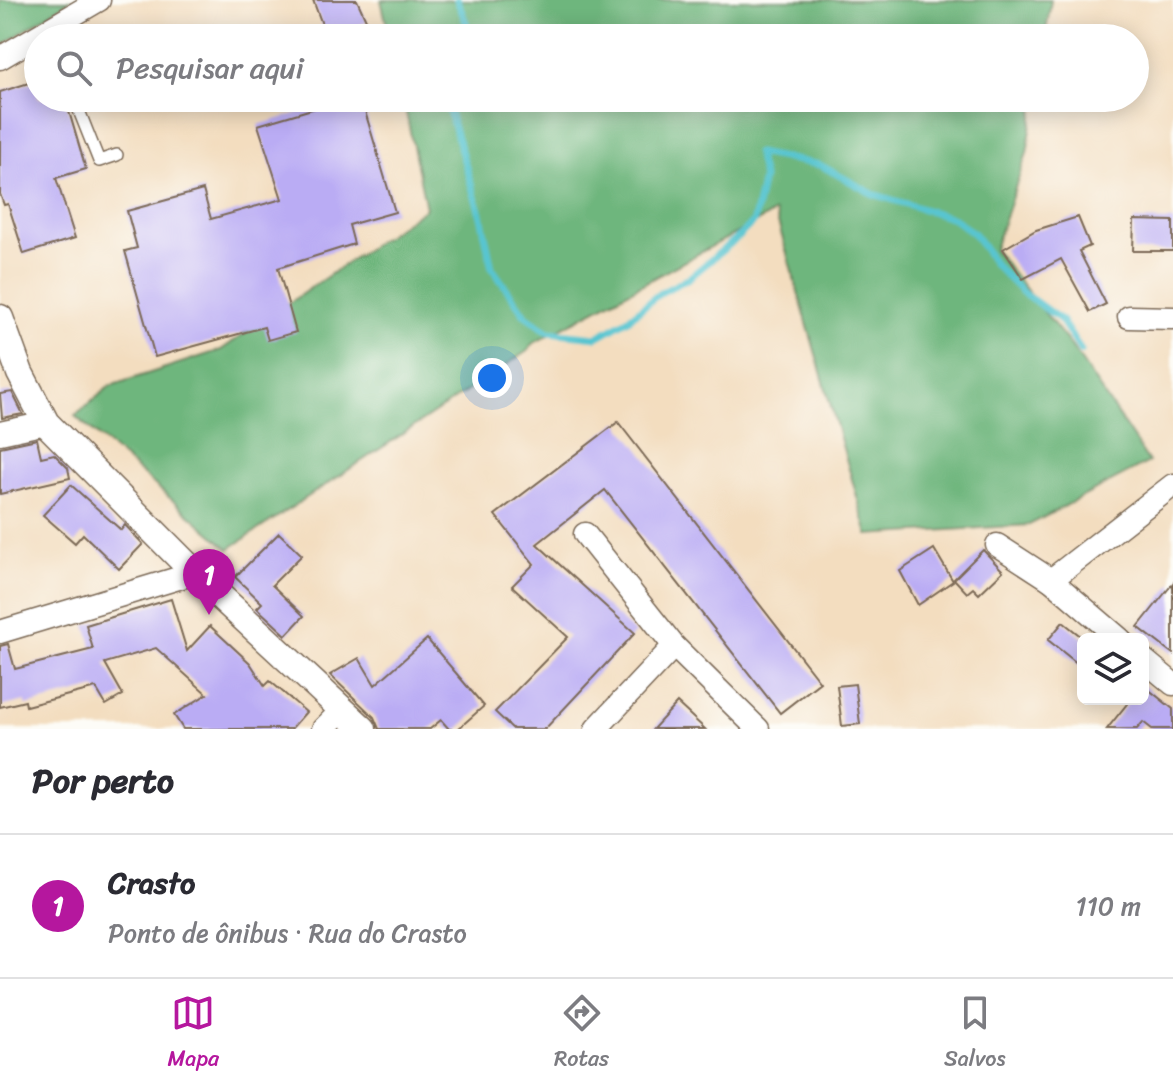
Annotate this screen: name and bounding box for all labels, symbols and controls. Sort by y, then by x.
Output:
search box [24,24,1149,112]
text: Pesquisar aqui [116,41,304,95]
icon: search [52,46,96,90]
your location [472,358,512,398]
pin: 1 [183,549,235,615]
map controls [1077,633,1149,705]
button: layers [1077,633,1149,705]
text: Por perto [32,751,174,811]
text: Crasto [108,856,195,910]
text: 1 [52,883,64,929]
text: 110 m [1076,883,1141,929]
text: Ponto de ônibus · Rua do Crasto [108,910,467,956]
tab: Mapa [167,991,219,1078]
tab: Rotas [554,991,609,1078]
tab: Salvos [944,991,1006,1078]

